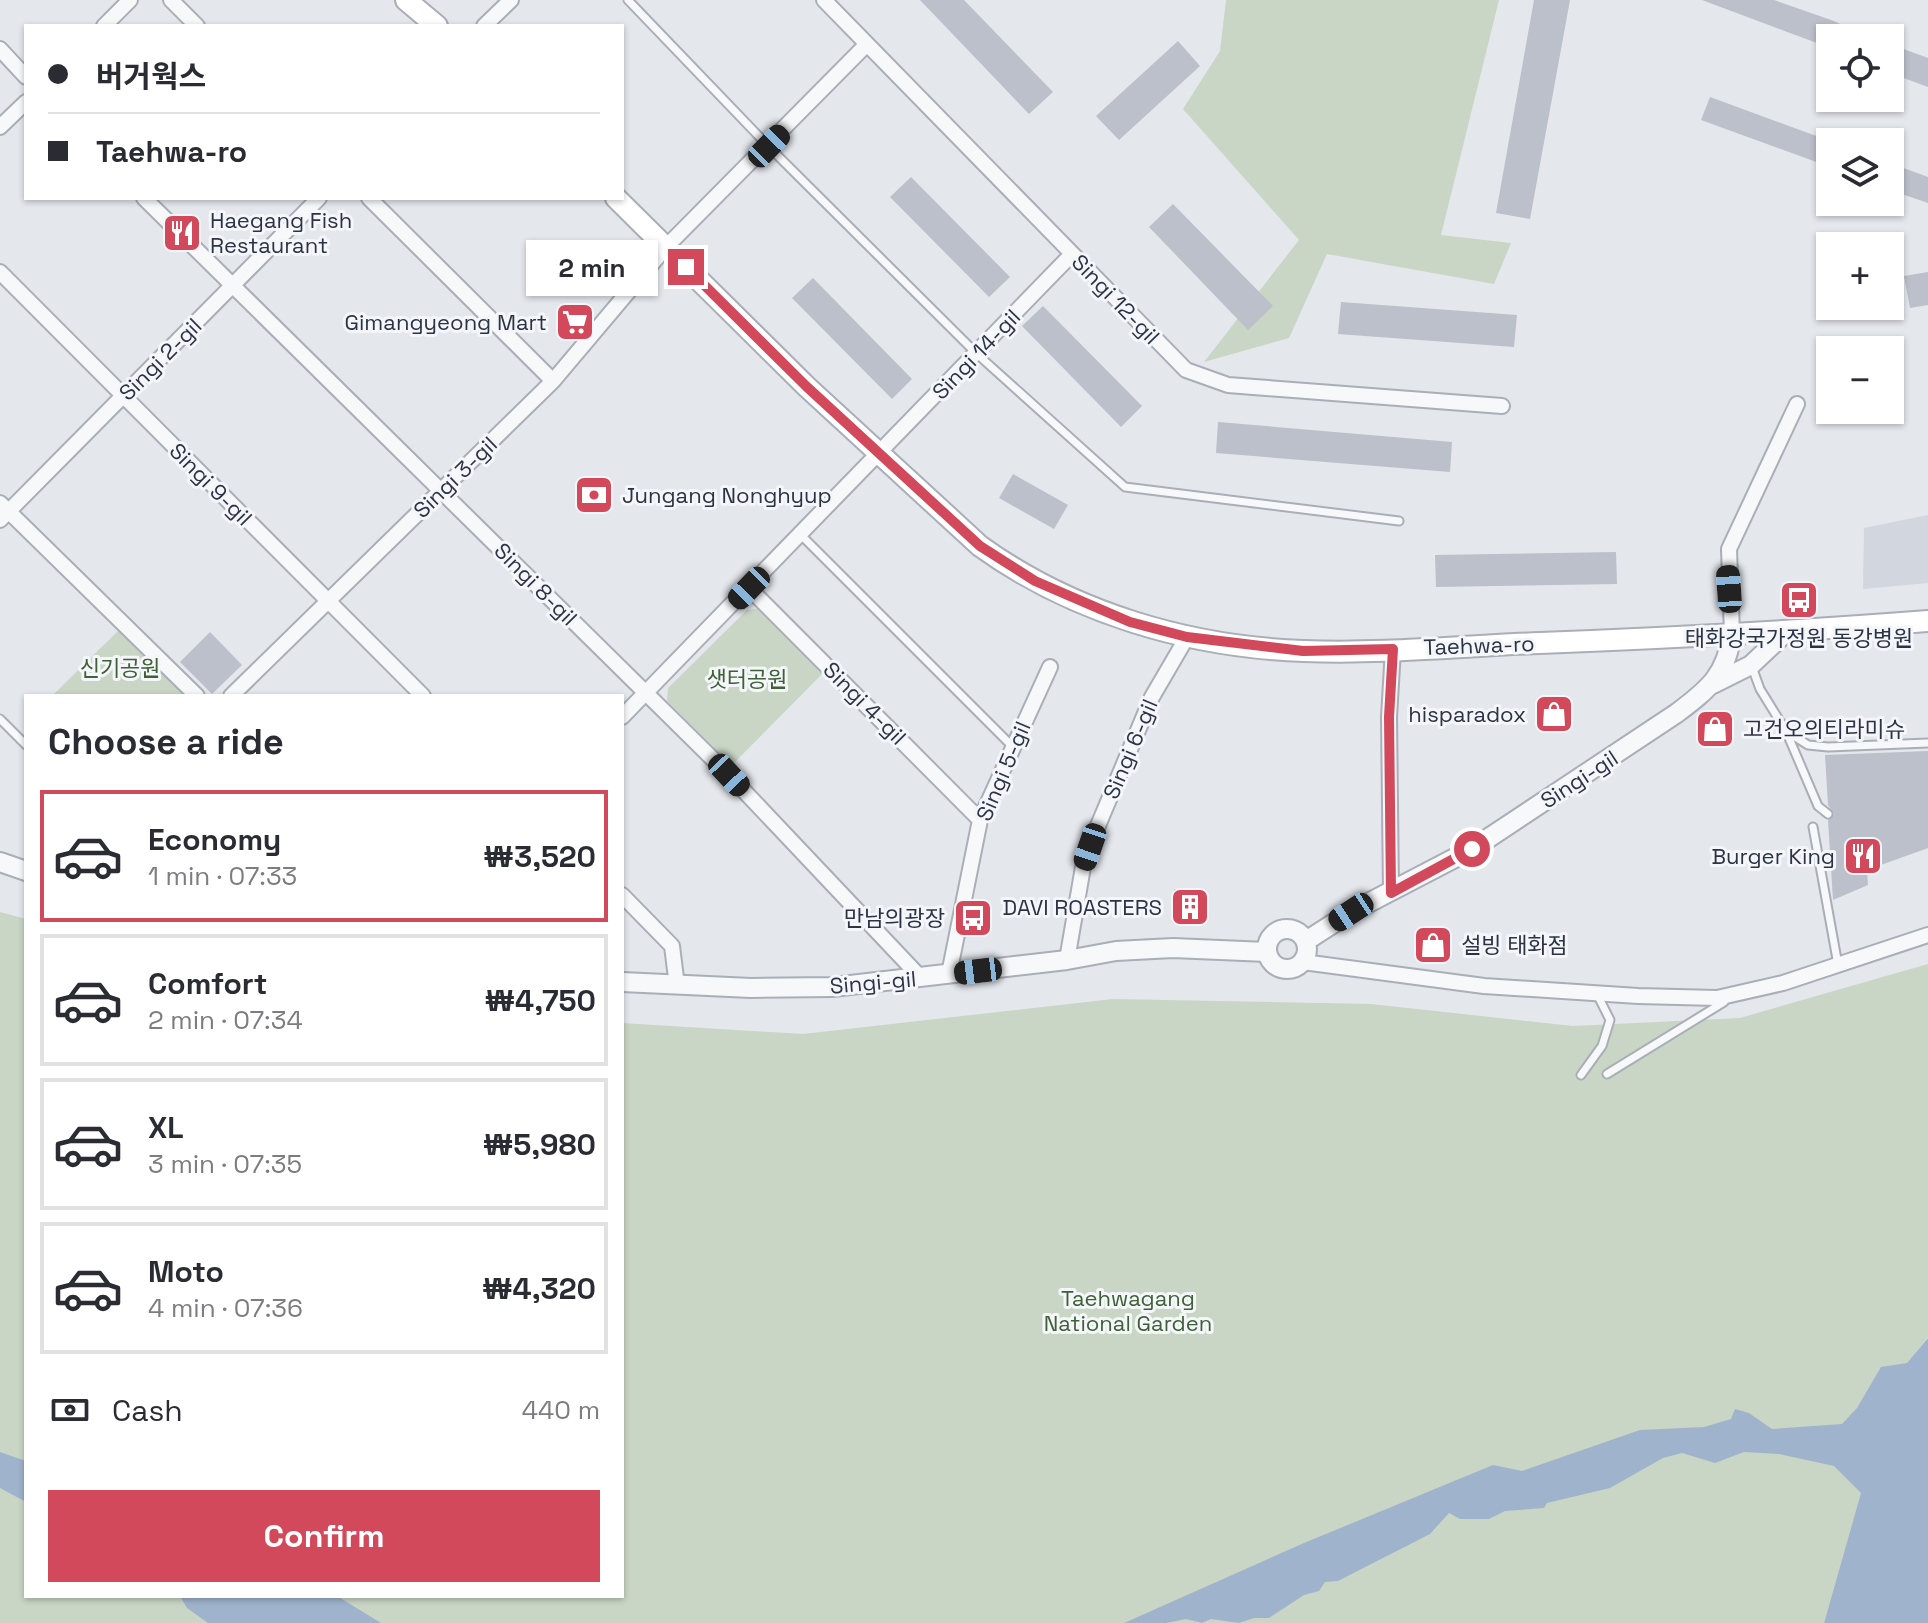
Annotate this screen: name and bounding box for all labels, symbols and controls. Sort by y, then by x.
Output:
map controls [1816,24,1904,424]
button: locate [1816,24,1904,112]
text: 버거웍스 [96,57,206,96]
car [744,120,794,172]
button: layers [1816,128,1904,216]
text: Taehwa-ro [96,132,247,171]
place label: Haegang Fish Restaurant [210,206,352,259]
restaurant icon: Haegang Fish Restaurant [161,212,203,254]
button: + [1816,232,1904,320]
callout: 2 min [526,239,658,295]
street label: Singi 12-gil [1066,248,1166,350]
route end [668,249,704,285]
text: 2 min [558,251,626,285]
supermarket icon: Gimangyeong Mart [554,301,596,343]
street label: Singi 14-gil [926,303,1026,405]
place label: Gimangyeong Mart [344,308,547,336]
street label: Singi 2-gil [113,312,207,406]
button: − [1816,336,1904,424]
street label: Singi 3-gil [407,430,503,524]
street label: Singi 9-gil [164,437,258,531]
bank icon: Jungang Nonghyup [573,474,615,516]
place label: Jungang Nonghyup [622,481,832,509]
street label: Singi 8-gil [489,537,583,631]
car [724,562,774,614]
car [1715,564,1743,614]
bus stop icon: 태화강국가정원 동강병원 [1778,579,1820,621]
place label: 태화강국가정원 동강병원 [1685,624,1913,652]
street label: Taehwa-ro [1423,629,1535,661]
park label: 신기공원 [80,654,160,682]
street label: Singi 4-gil [818,656,912,750]
park label: 샛터공원 [707,665,787,693]
shop icon: hisparadox [1533,693,1575,735]
street label: Singi 6-gil [1096,695,1164,803]
place label: hisparadox [1408,700,1526,728]
shop icon: 고건오의티라미슈 [1694,708,1736,750]
place label: 고건오의티라미슈 [1743,715,1905,743]
street label: Singi 5-gil [969,717,1037,825]
text: Choose a ride [48,719,284,765]
street label: Singi-gil [1535,744,1623,814]
car [704,749,754,801]
icon: car [52,820,124,892]
text: Economy [148,820,281,859]
car [1071,820,1109,874]
route start [1454,831,1490,867]
restaurant icon: Burger King [1842,835,1884,877]
text: ₩3,520 [483,837,596,876]
place label: Burger King [1712,842,1835,870]
text: 1 min · 07:33 [148,859,297,893]
building icon: DAVI ROASTERS [1169,886,1211,928]
car [1324,889,1378,935]
place label: DAVI ROASTERS [1003,893,1162,921]
bus stop icon: 만남의광장 [952,897,994,939]
place label: 만남의광장 [844,904,945,932]
shop icon: 설빙 태화점 [1412,924,1454,966]
place label: 설빙 태화점 [1461,931,1568,959]
car [953,956,1003,986]
icon: car [52,964,124,1036]
text: Comfort [148,964,267,1003]
street label: Singi-gil [829,964,917,1000]
text: ₩4,750 [484,981,596,1020]
text: 2 min · 07:34 [148,1003,303,1037]
icon: car [52,1108,124,1180]
text: XL [148,1108,184,1147]
text: ₩5,980 [483,1125,596,1164]
text: 3 min · 07:35 [148,1147,302,1181]
icon: car [52,1252,124,1324]
text: Moto [148,1252,224,1291]
text: ₩4,320 [482,1269,596,1308]
park label: Taehwagang National Garden [1044,1284,1212,1337]
text: 4 min · 07:36 [148,1291,303,1325]
icon: cash [48,1388,92,1432]
text: Cash [112,1391,183,1430]
text: 440 m [522,1393,600,1427]
button: Confirm [48,1490,600,1582]

